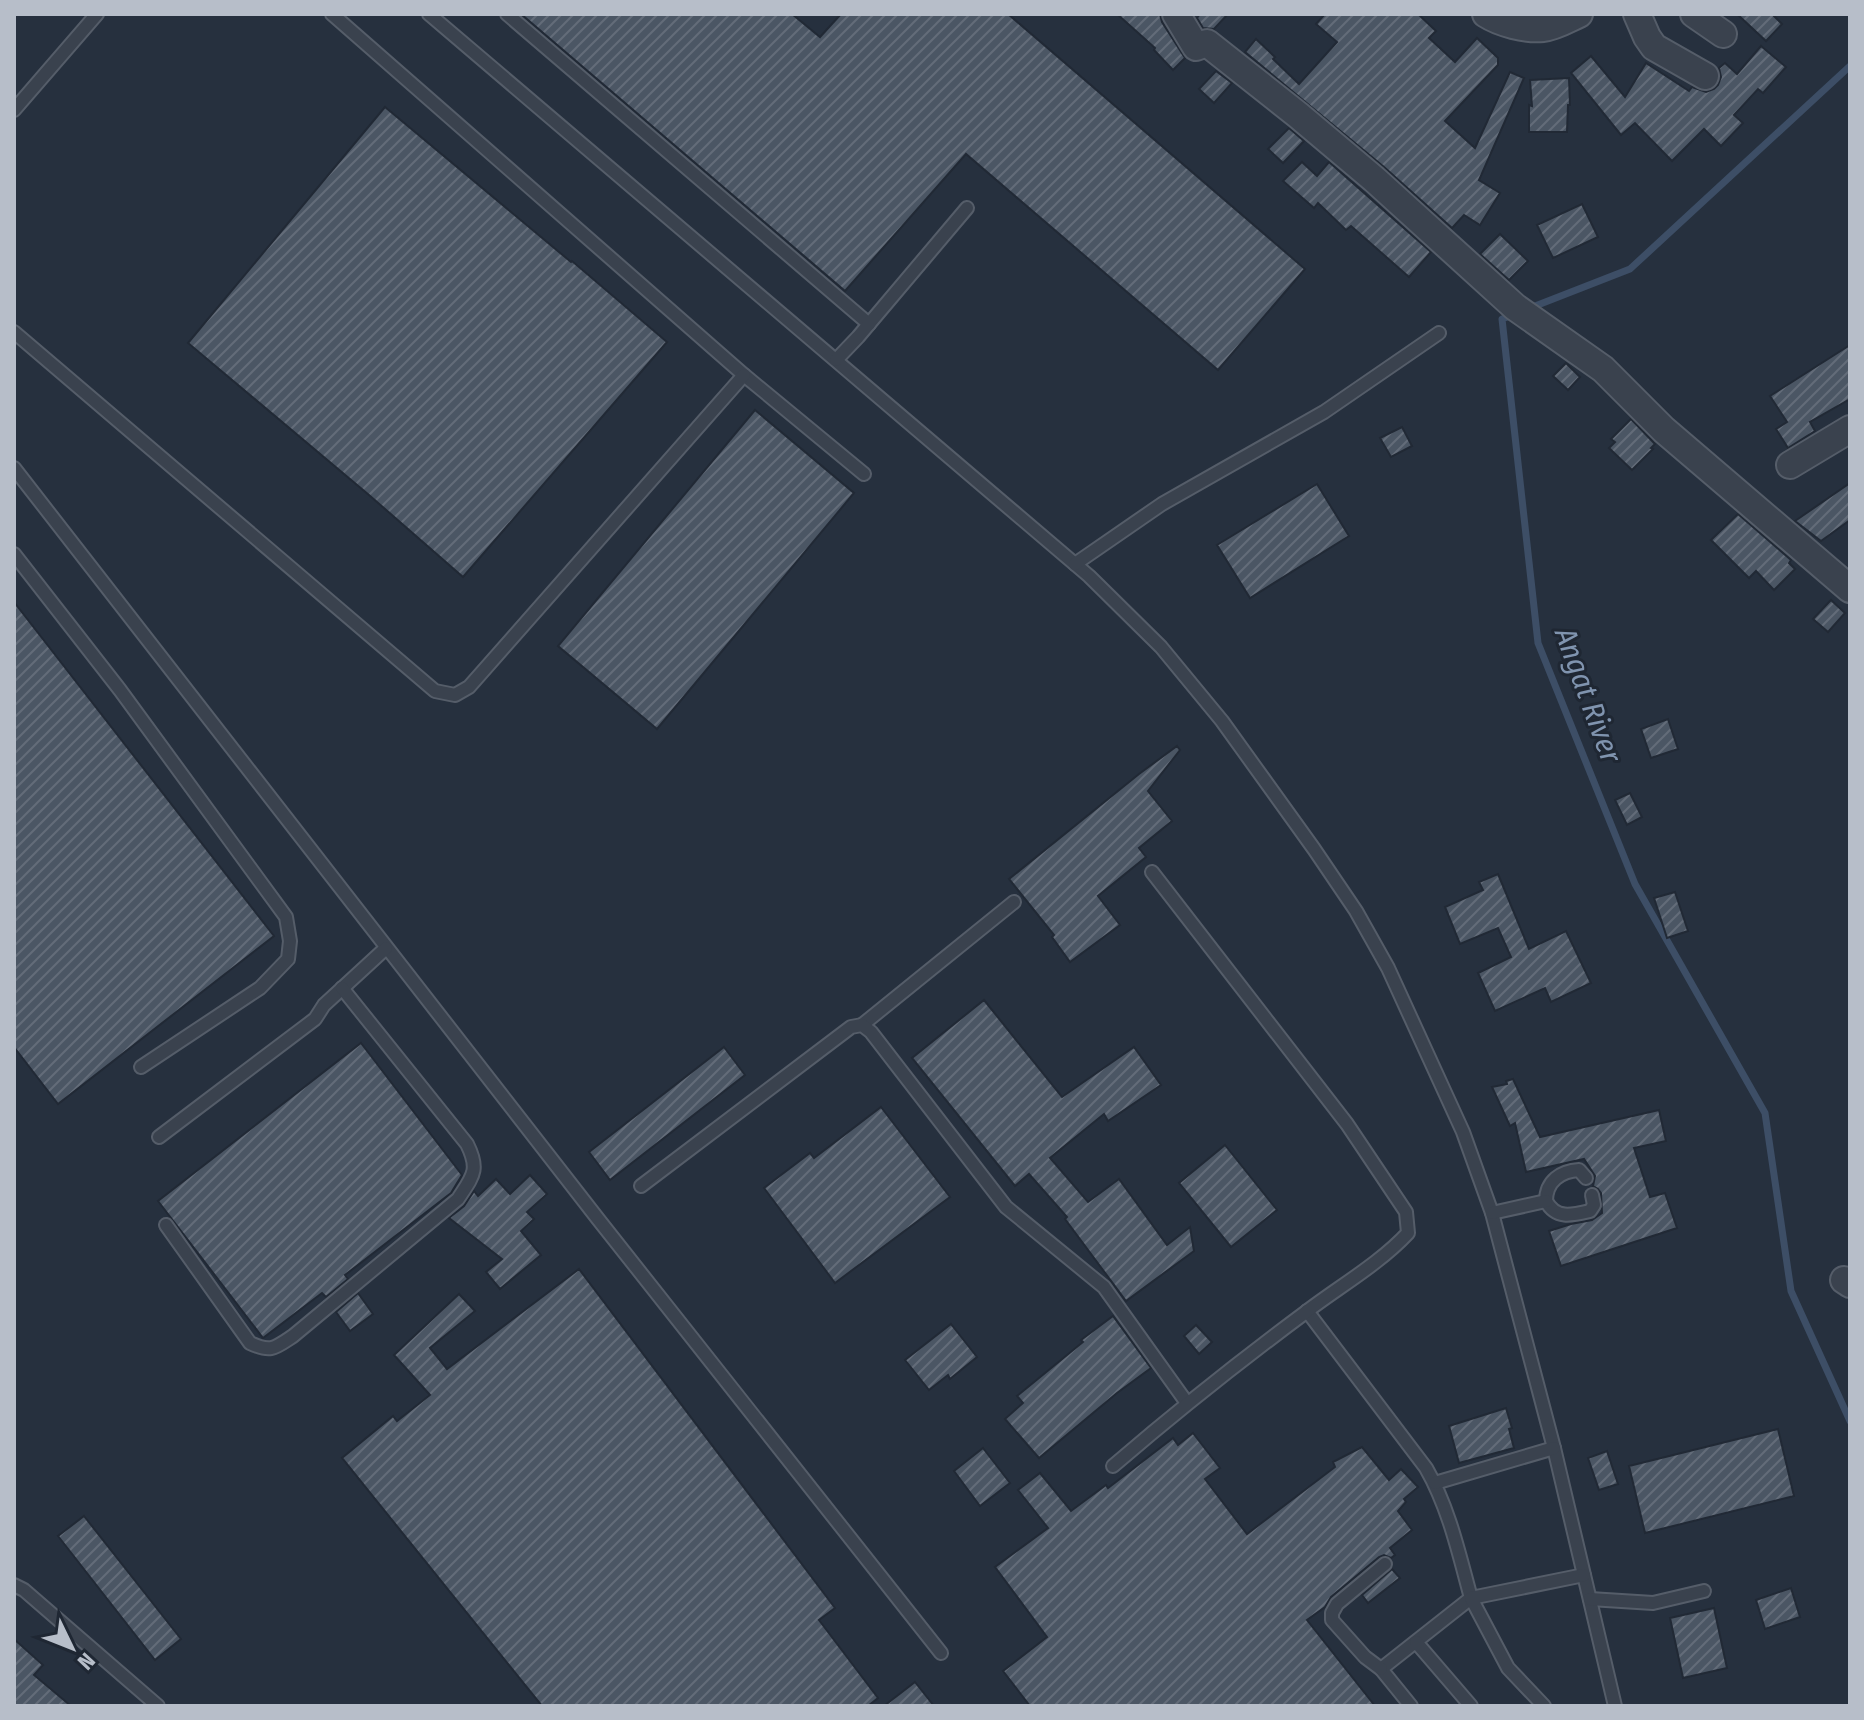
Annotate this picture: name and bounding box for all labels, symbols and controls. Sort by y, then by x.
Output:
water label: Angat River [1547,622,1630,769]
north arrow [32,1608,112,1688]
text: N [72,1647,101,1675]

